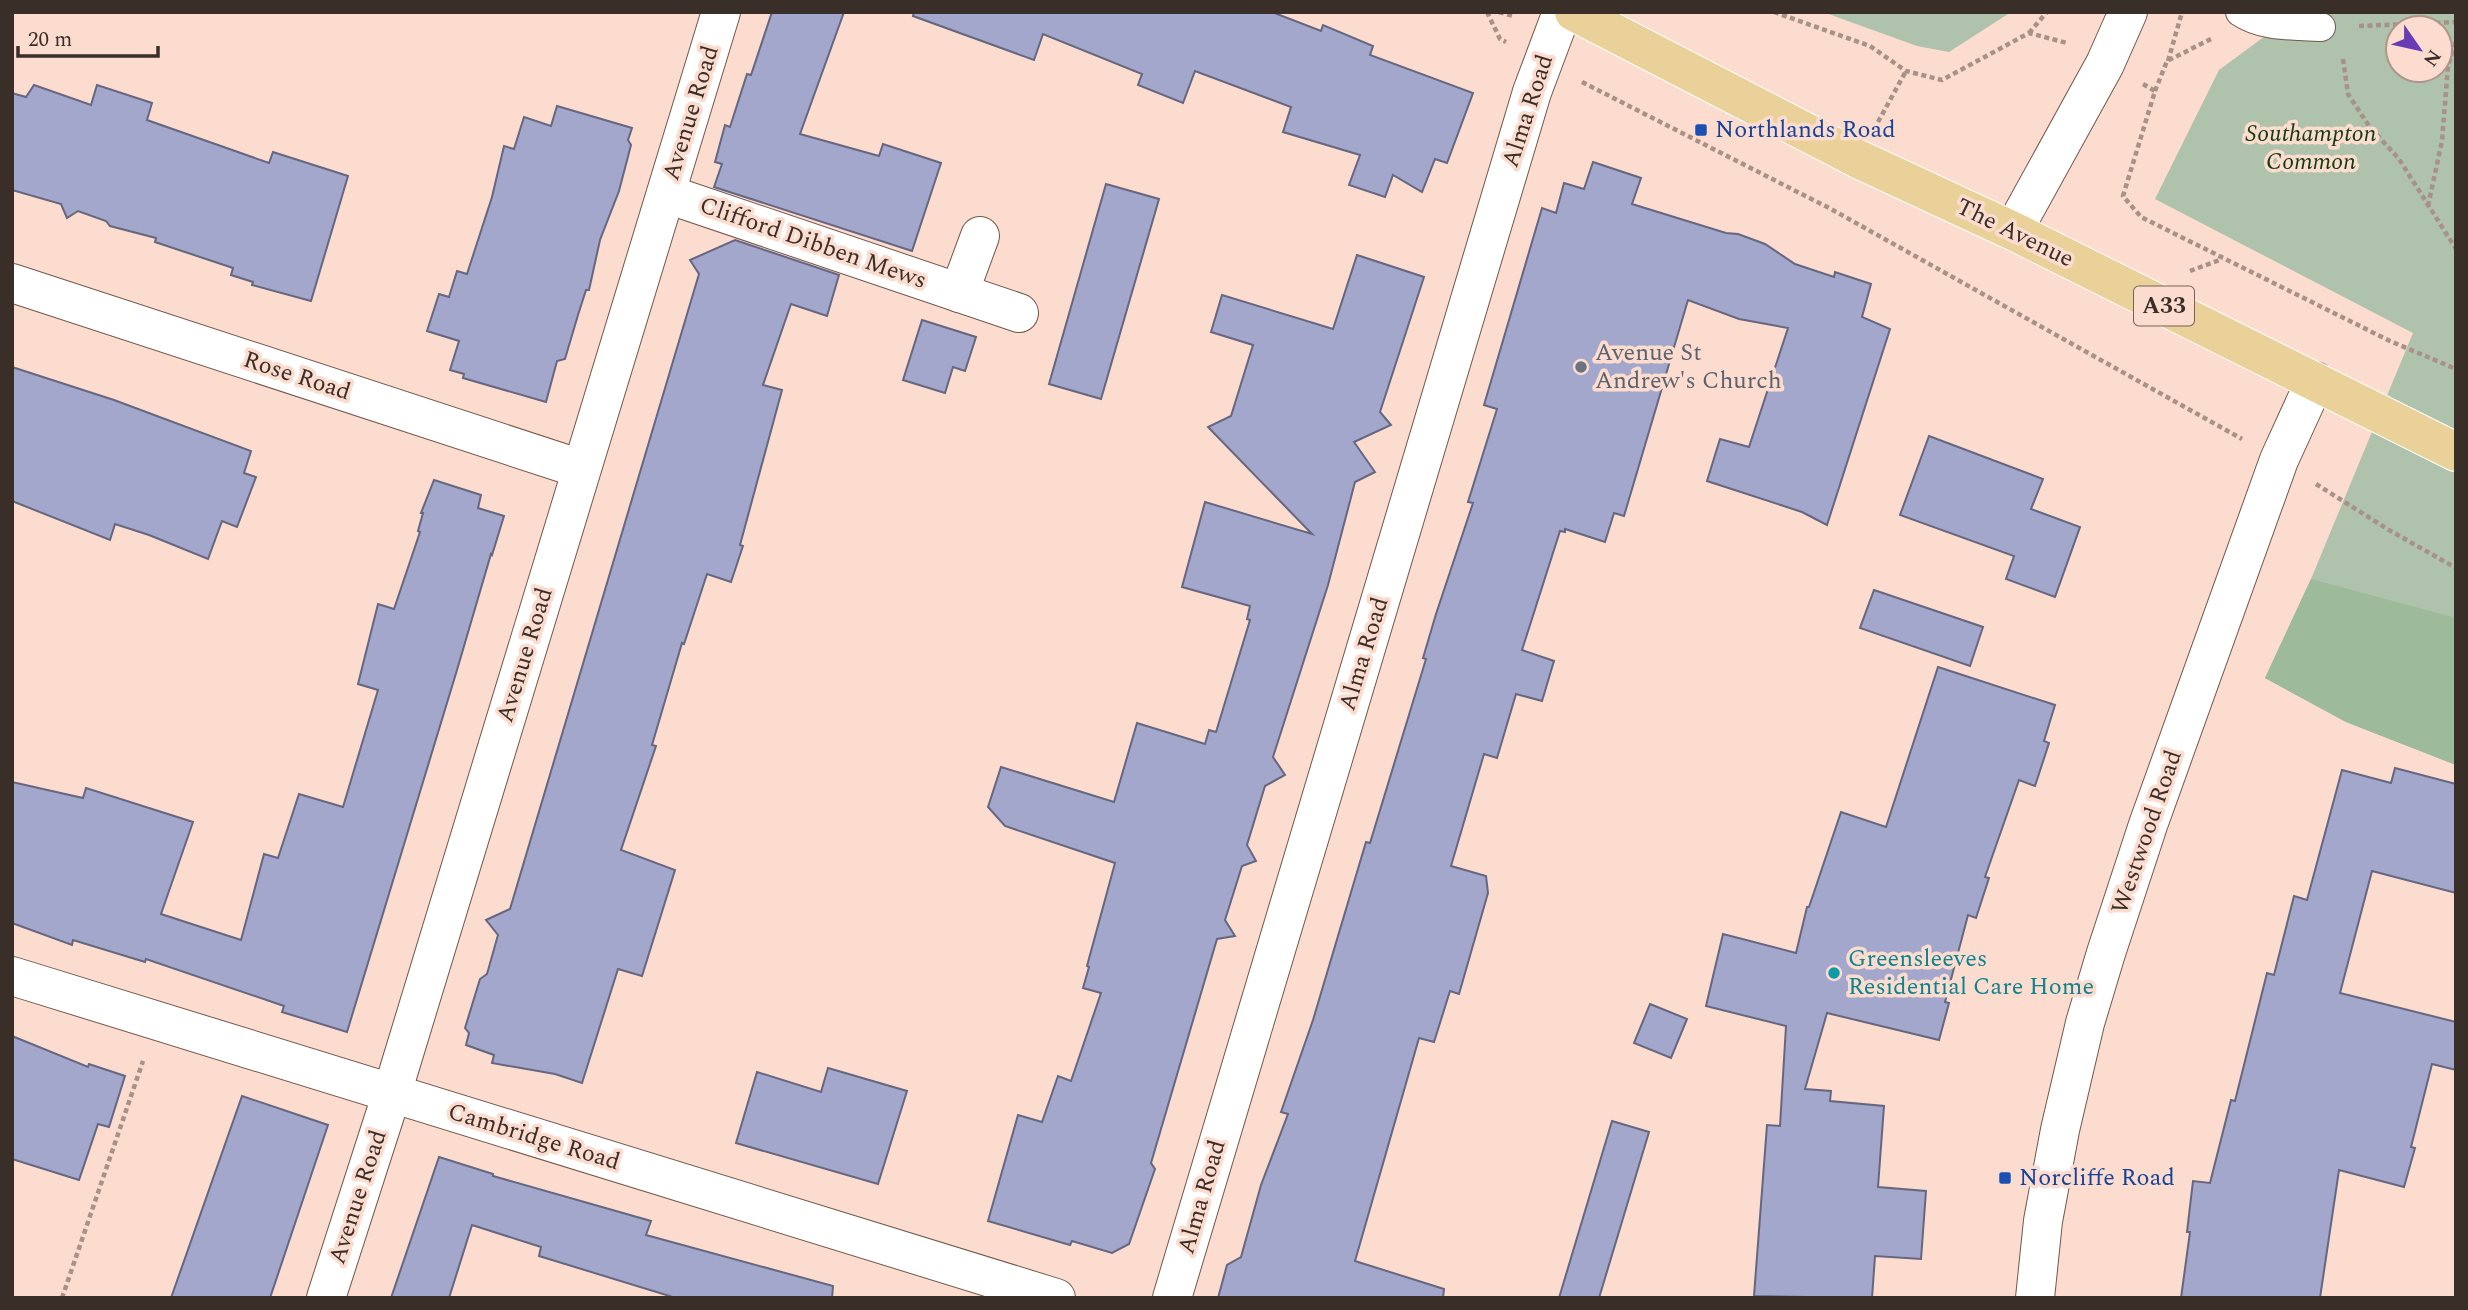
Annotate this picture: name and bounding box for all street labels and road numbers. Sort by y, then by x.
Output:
street label: Avenue Road [653,41,729,185]
street label: Alma Road [1493,50,1563,172]
street label: Clifford Dibben Mews [695,187,931,299]
street label: The Avenue [1950,189,2080,277]
road number: A33 [2134,286,2194,326]
street label: Rose Road [239,342,355,410]
street label: Avenue Road [487,583,563,727]
street label: Alma Road [1330,593,1398,715]
street label: Westwood Road [2102,745,2192,919]
street label: Cambridge Road [444,1094,624,1180]
street label: Avenue Road [319,1125,397,1269]
street label: Alma Road [1169,1136,1235,1258]

